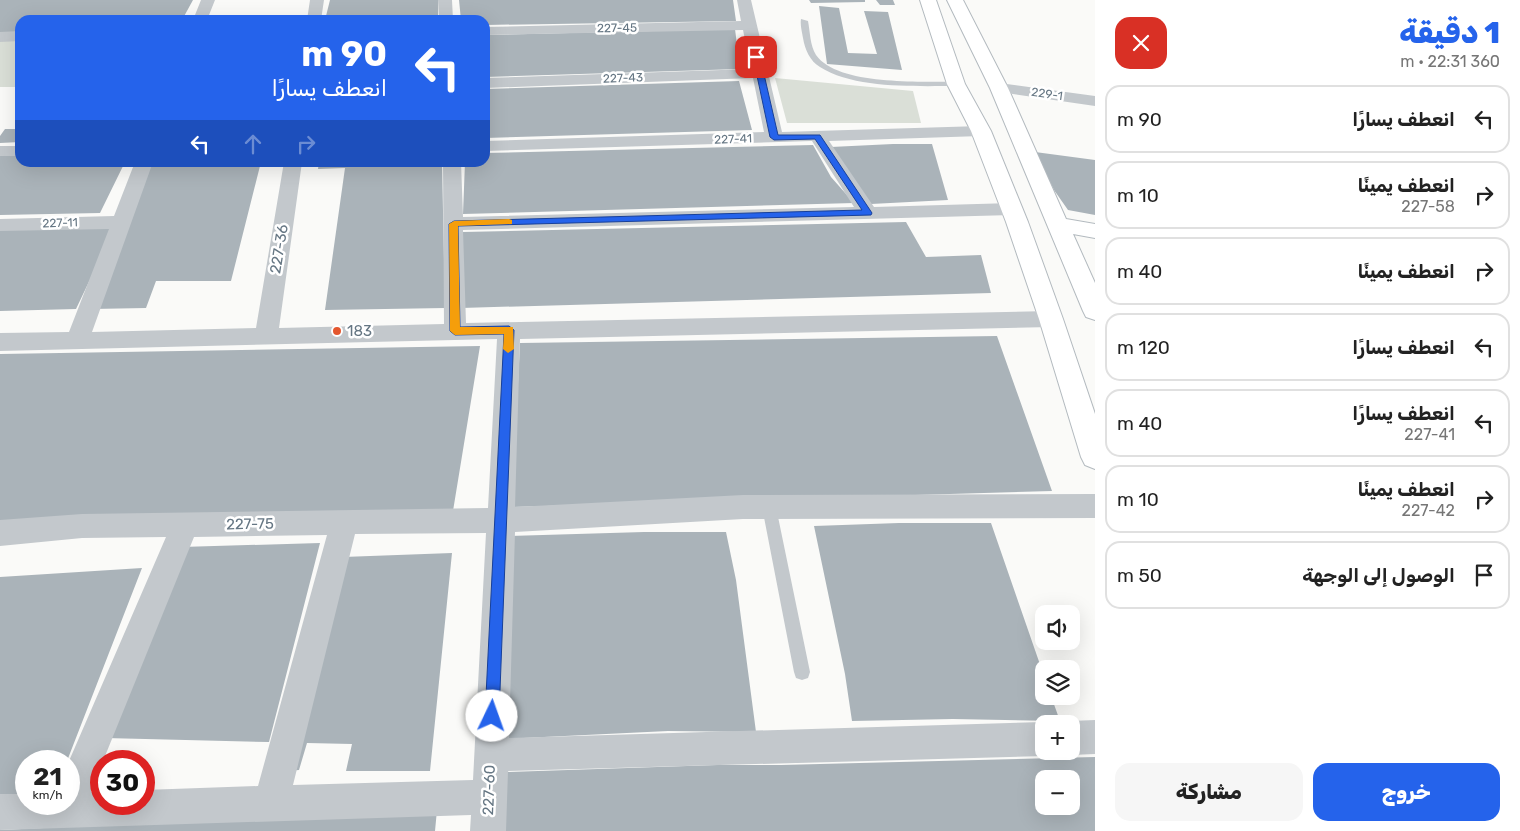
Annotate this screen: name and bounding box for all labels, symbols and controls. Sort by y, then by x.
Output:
text: 1 دقيقة [1399,15,1500,51]
button: close [1115,17,1167,69]
street label: 227-45 [597,21,637,35]
text: 90 m [301,33,387,75]
icon: left [405,35,470,100]
pin [735,36,777,78]
icon: arrive [742,43,770,71]
text: 360 m · 22:31 [1400,52,1500,71]
street label: 227-43 [603,70,643,86]
text: انعطف يسارًا [271,75,387,102]
street label: 229-1 [1030,85,1064,103]
icon: left [1470,105,1498,133]
text: 90 m [1117,108,1162,131]
text: انعطف يسارًا [1352,108,1455,131]
icon: left [186,130,214,158]
icon: ahead [239,130,267,158]
icon: right [292,130,320,158]
street label: 227-41 [714,131,752,147]
text: انعطف يمينًا [1358,174,1455,197]
icon: right [1470,181,1498,209]
text: 10 m [1117,184,1159,207]
text: 227-58 [1401,197,1455,216]
street label: 227-11 [42,215,78,231]
street label: 227-36 [266,223,292,275]
icon: right [1470,257,1498,285]
text: 40 m [1117,260,1162,283]
text: انعطف يمينًا [1358,260,1455,283]
place label: 183 [347,322,372,340]
marker: 183 [331,325,343,337]
icon: left [1470,333,1498,361]
text: 120 m [1117,336,1170,359]
text: انعطف يسارًا [1352,336,1455,359]
text: انعطف يسارًا [1352,402,1455,425]
icon: left [1470,409,1498,437]
text: 40 m [1117,412,1162,435]
text: 227-41 [1404,425,1455,444]
text: انعطف يمينًا [1358,478,1455,501]
icon: right [1470,485,1498,513]
text: 10 m [1117,488,1159,511]
text: 227-42 [1401,501,1455,520]
street label: 227-75 [226,515,274,533]
icon: arrive [1470,561,1498,589]
text: 50 m [1117,564,1162,587]
text: الوصول إلى الوجهة [1302,564,1455,587]
map controls [1035,605,1080,815]
button: sound [1035,605,1080,650]
button: layers [1035,660,1080,705]
position arrow [465,689,517,741]
button: + [1035,715,1080,760]
speed limit sign: 30 [90,750,155,815]
text: 21 [33,762,62,791]
button: مشاركة [1115,763,1303,821]
button: خروج [1313,763,1500,821]
street label: 227-60 [479,764,499,816]
button: − [1035,770,1080,815]
text: km/h [33,788,62,802]

